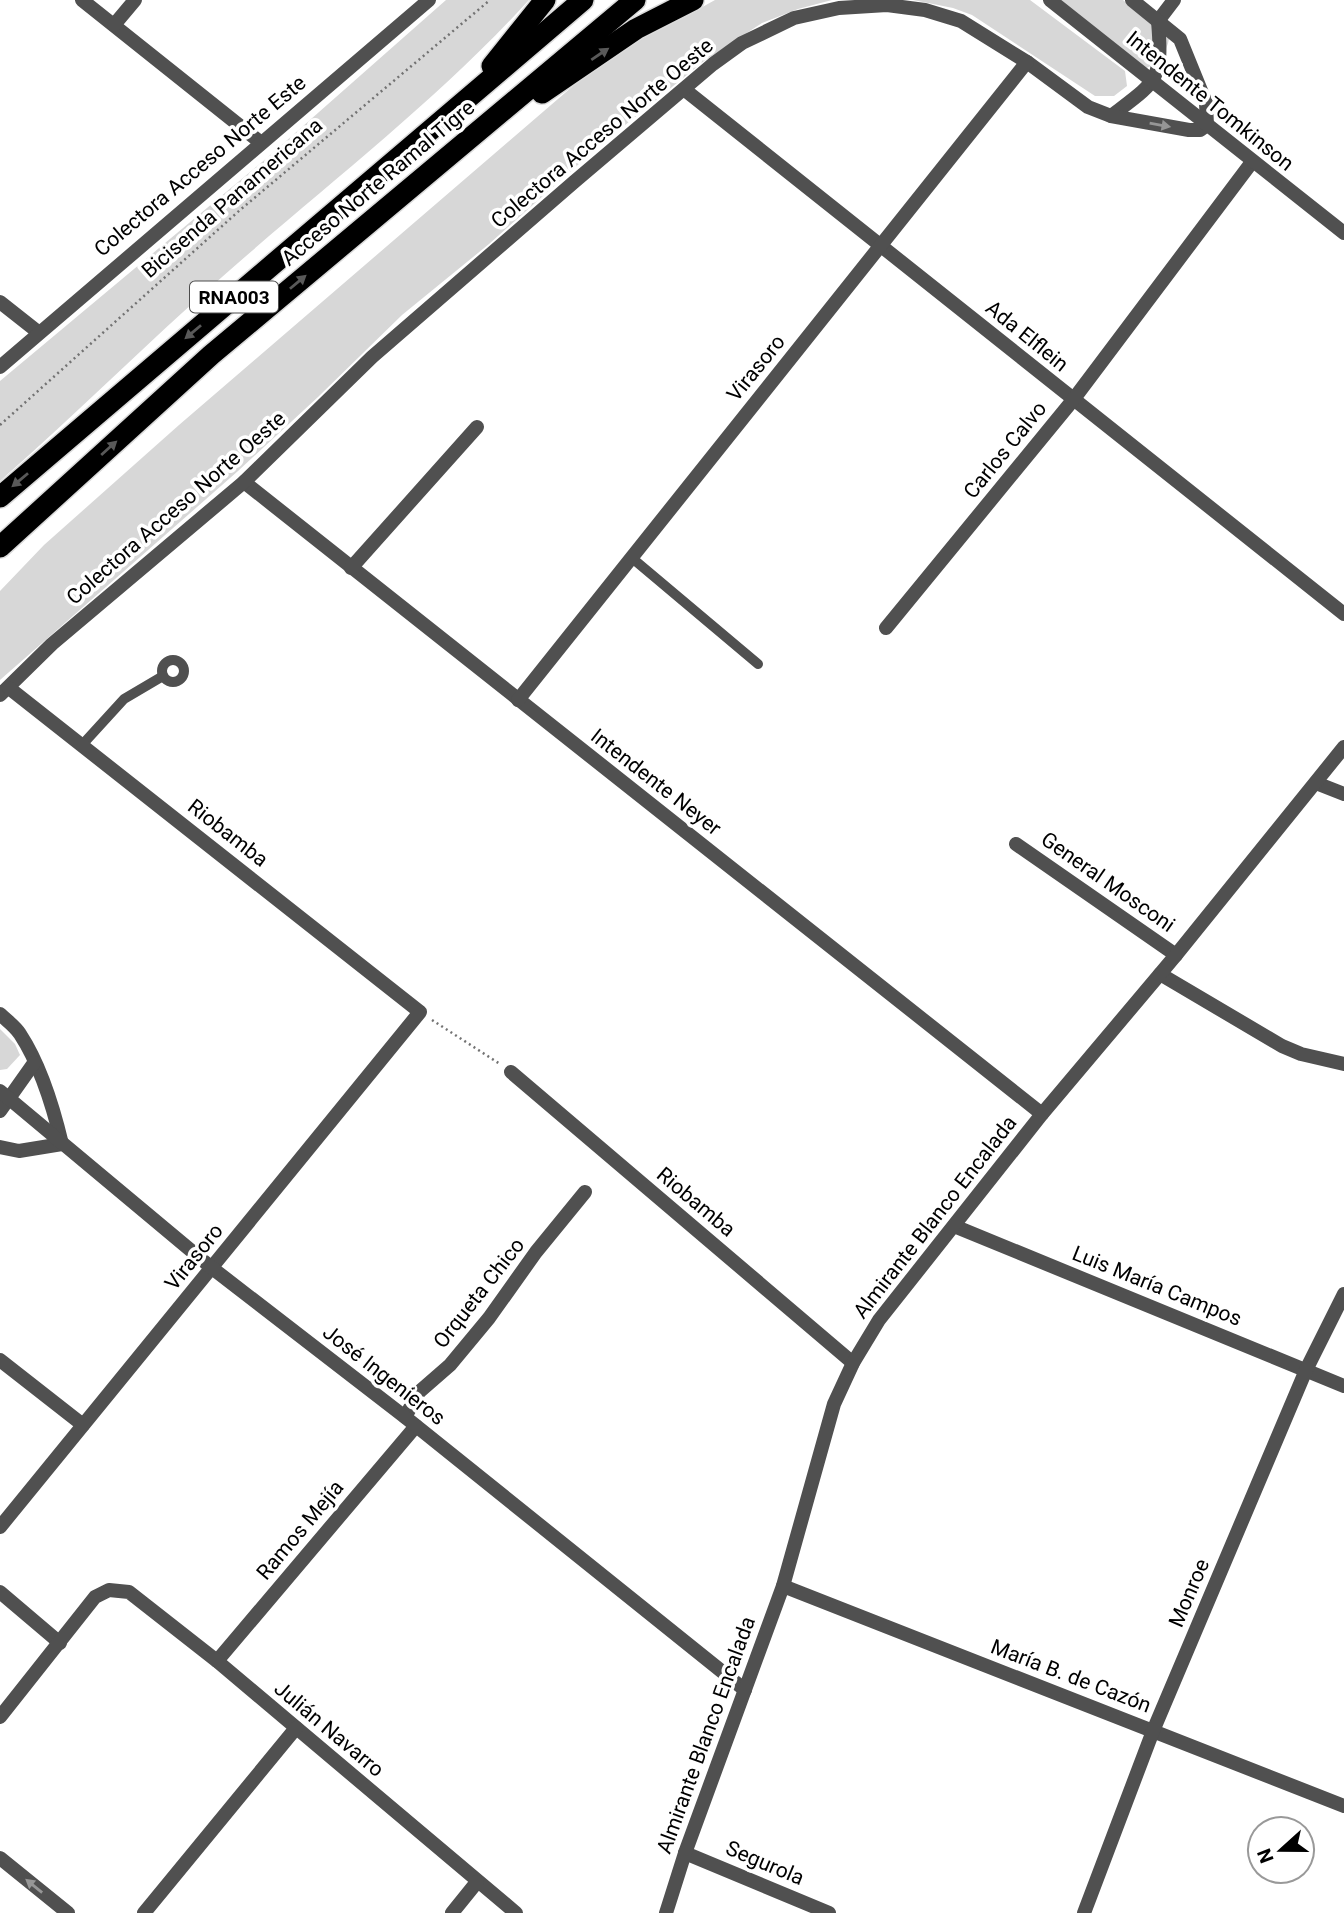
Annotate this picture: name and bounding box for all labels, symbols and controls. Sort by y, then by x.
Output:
street label: Intendente Tomkinson [1122,26,1298,176]
street label: Colectora Acceso Norte Oeste [486,33,718,233]
one-way arrow [591,47,609,61]
street label: Colectora Acceso Norte Este [90,71,310,261]
street label: Acceso Norte Ramal Tigre [277,95,479,271]
street label: Bicisenda Panamericana [137,113,327,283]
one-way arrow [1149,120,1171,131]
one-way arrow [290,275,307,290]
road number: RNA003 [190,282,278,312]
street label: Ada Elflein [981,296,1073,376]
one-way arrow [184,324,201,339]
street label: Virasoro [722,330,790,406]
street label: Carlos Calvo [959,397,1051,503]
street label: Colectora Acceso Norte Oeste [62,406,290,610]
one-way arrow [100,440,118,456]
one-way arrow [11,472,28,487]
street label: Intendente Neyer [586,724,726,840]
street label: Riobamba [183,794,273,872]
street label: General Mosconi [1037,827,1179,937]
street label: Almirante Blanco Encalada [848,1111,1022,1323]
street label: Riobamba [652,1162,740,1242]
street label: Virasoro [160,1219,228,1295]
street label: Orqueta Chico [429,1233,529,1353]
street label: Luis María Campos [1069,1241,1245,1331]
street label: José Ingenieros [318,1320,450,1430]
street label: Ramos Mejía [252,1476,348,1584]
street label: Monroe [1164,1555,1214,1631]
street label: Almirante Blanco Encalada [652,1613,760,1857]
street label: María B. de Cazón [988,1634,1154,1718]
street label: Julián Navarro [269,1676,389,1782]
north arrow [1246,1815,1316,1885]
street label: Segurola [722,1836,808,1890]
text: N [1252,1846,1279,1866]
one-way arrow [25,1879,43,1893]

